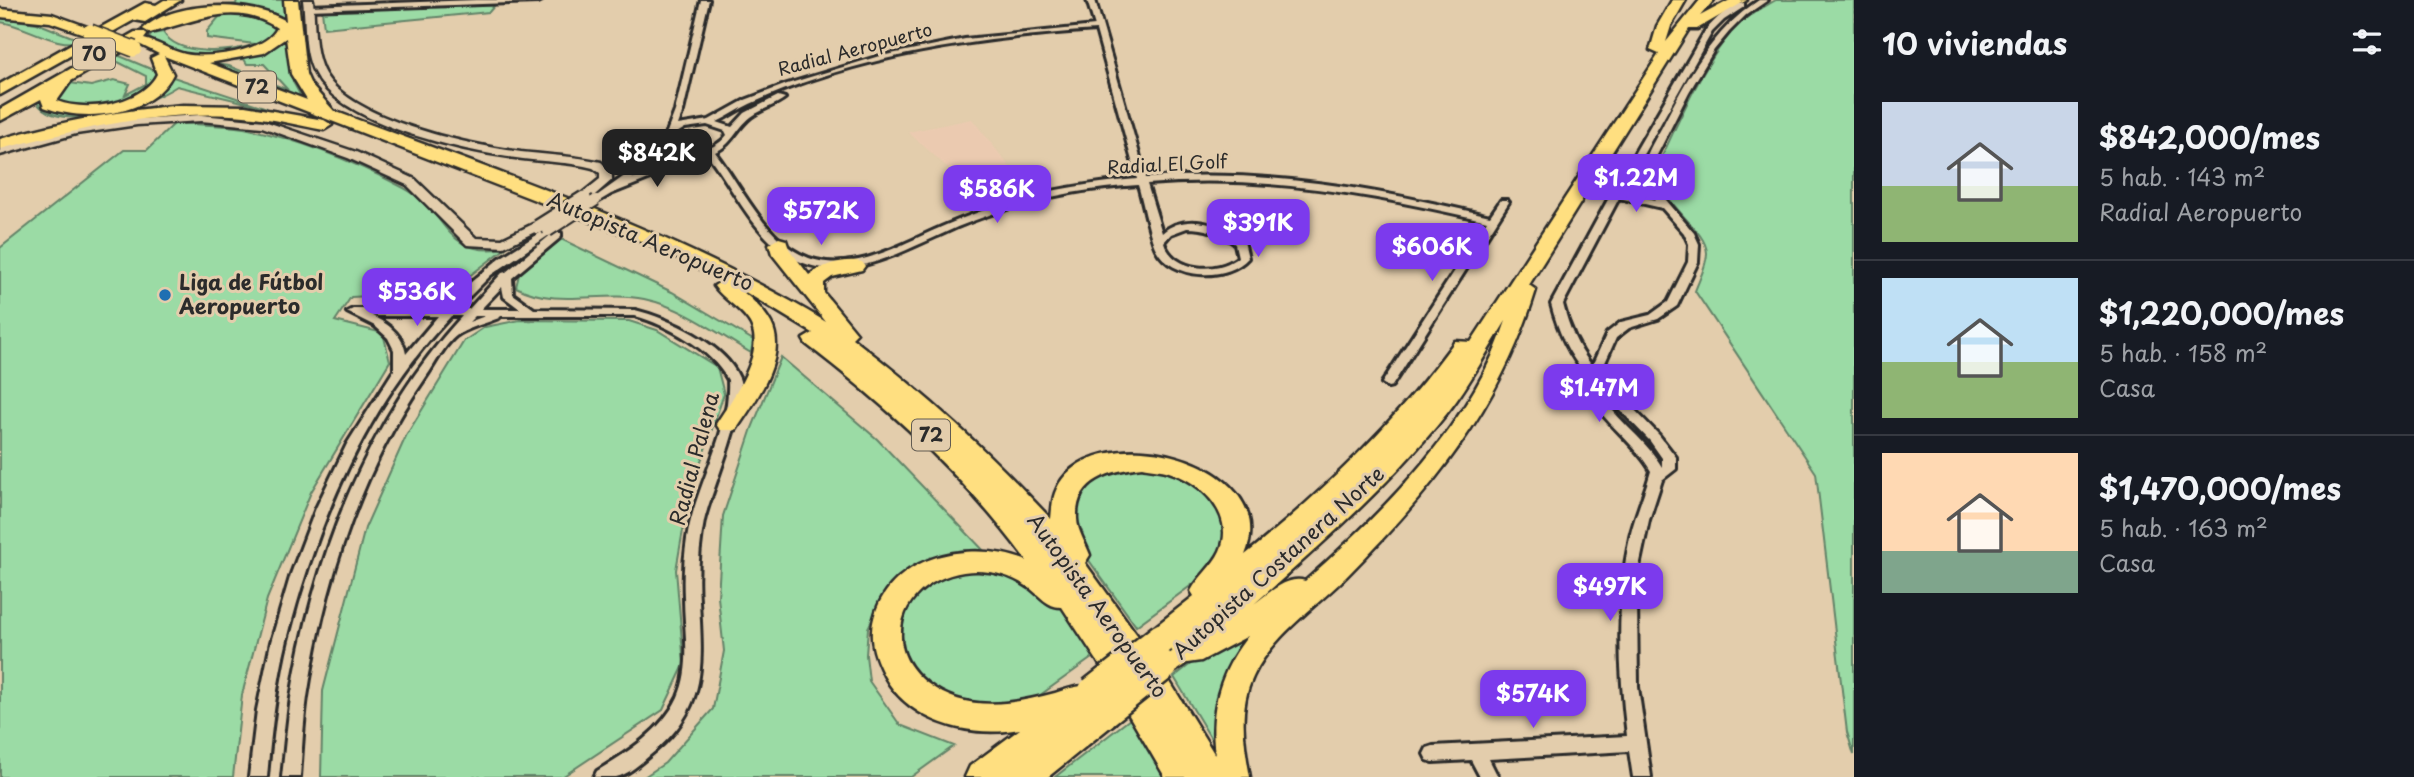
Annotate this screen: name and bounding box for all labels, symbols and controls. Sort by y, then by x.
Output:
street label: Radial Aeropuerto [774,15,935,82]
text: 10 viviendas [1882,20,2067,65]
icon: filters [2348,23,2386,61]
road number: 70 [73,38,115,70]
road number: 72 [238,72,276,102]
text: $842,000/mes [2099,114,2320,159]
pin: $842K [608,130,706,189]
icon: home [1938,130,2022,214]
text: $842K [618,134,696,169]
street label: Radial El Golf [1106,147,1230,180]
pin: $1.22M [1579,154,1693,214]
text: $1.22M [1594,159,1678,194]
text: 5 hab. · 143 m² [2099,159,2265,194]
pin: $586K [948,166,1046,225]
text: $586K [959,170,1035,205]
street label: Autopista Aeropuerto [543,182,759,298]
pin: $572K [772,188,870,247]
text: $572K [783,192,859,227]
text: Radial Aeropuerto [2099,194,2302,229]
pin: $391K [1209,200,1307,259]
text: $391K [1223,204,1293,239]
pin: $606K [1383,224,1481,283]
text: $606K [1392,228,1472,263]
place label: Liga de Fútbol Aeropuerto [178,265,323,321]
pin: $536K [368,268,466,328]
text: $536K [378,273,456,308]
marker: Liga de Fútbol Aeropuerto [157,287,173,303]
text: $1,220,000/mes [2099,290,2344,335]
icon: home [1938,306,2022,390]
text: 5 hab. · 158 m² [2099,335,2267,370]
pin: $1.47M [1542,364,1656,424]
text: $1.47M [1559,369,1639,404]
text: Casa [2099,370,2155,405]
street label: Radial Palena [660,388,726,529]
road number: 72 [912,420,950,450]
street label: Autopista Costanera Norte [1165,457,1391,666]
text: $1,470,000/mes [2099,465,2341,510]
icon: home [1938,481,2022,565]
street label: Autopista Aeropuerto [1021,506,1177,704]
text: 5 hab. · 163 m² [2099,510,2268,545]
text: Casa [2099,545,2155,580]
pin: $497K [1561,564,1659,623]
text: $497K [1573,568,1647,603]
pin: $574K [1484,670,1582,730]
text: $574K [1496,675,1570,710]

